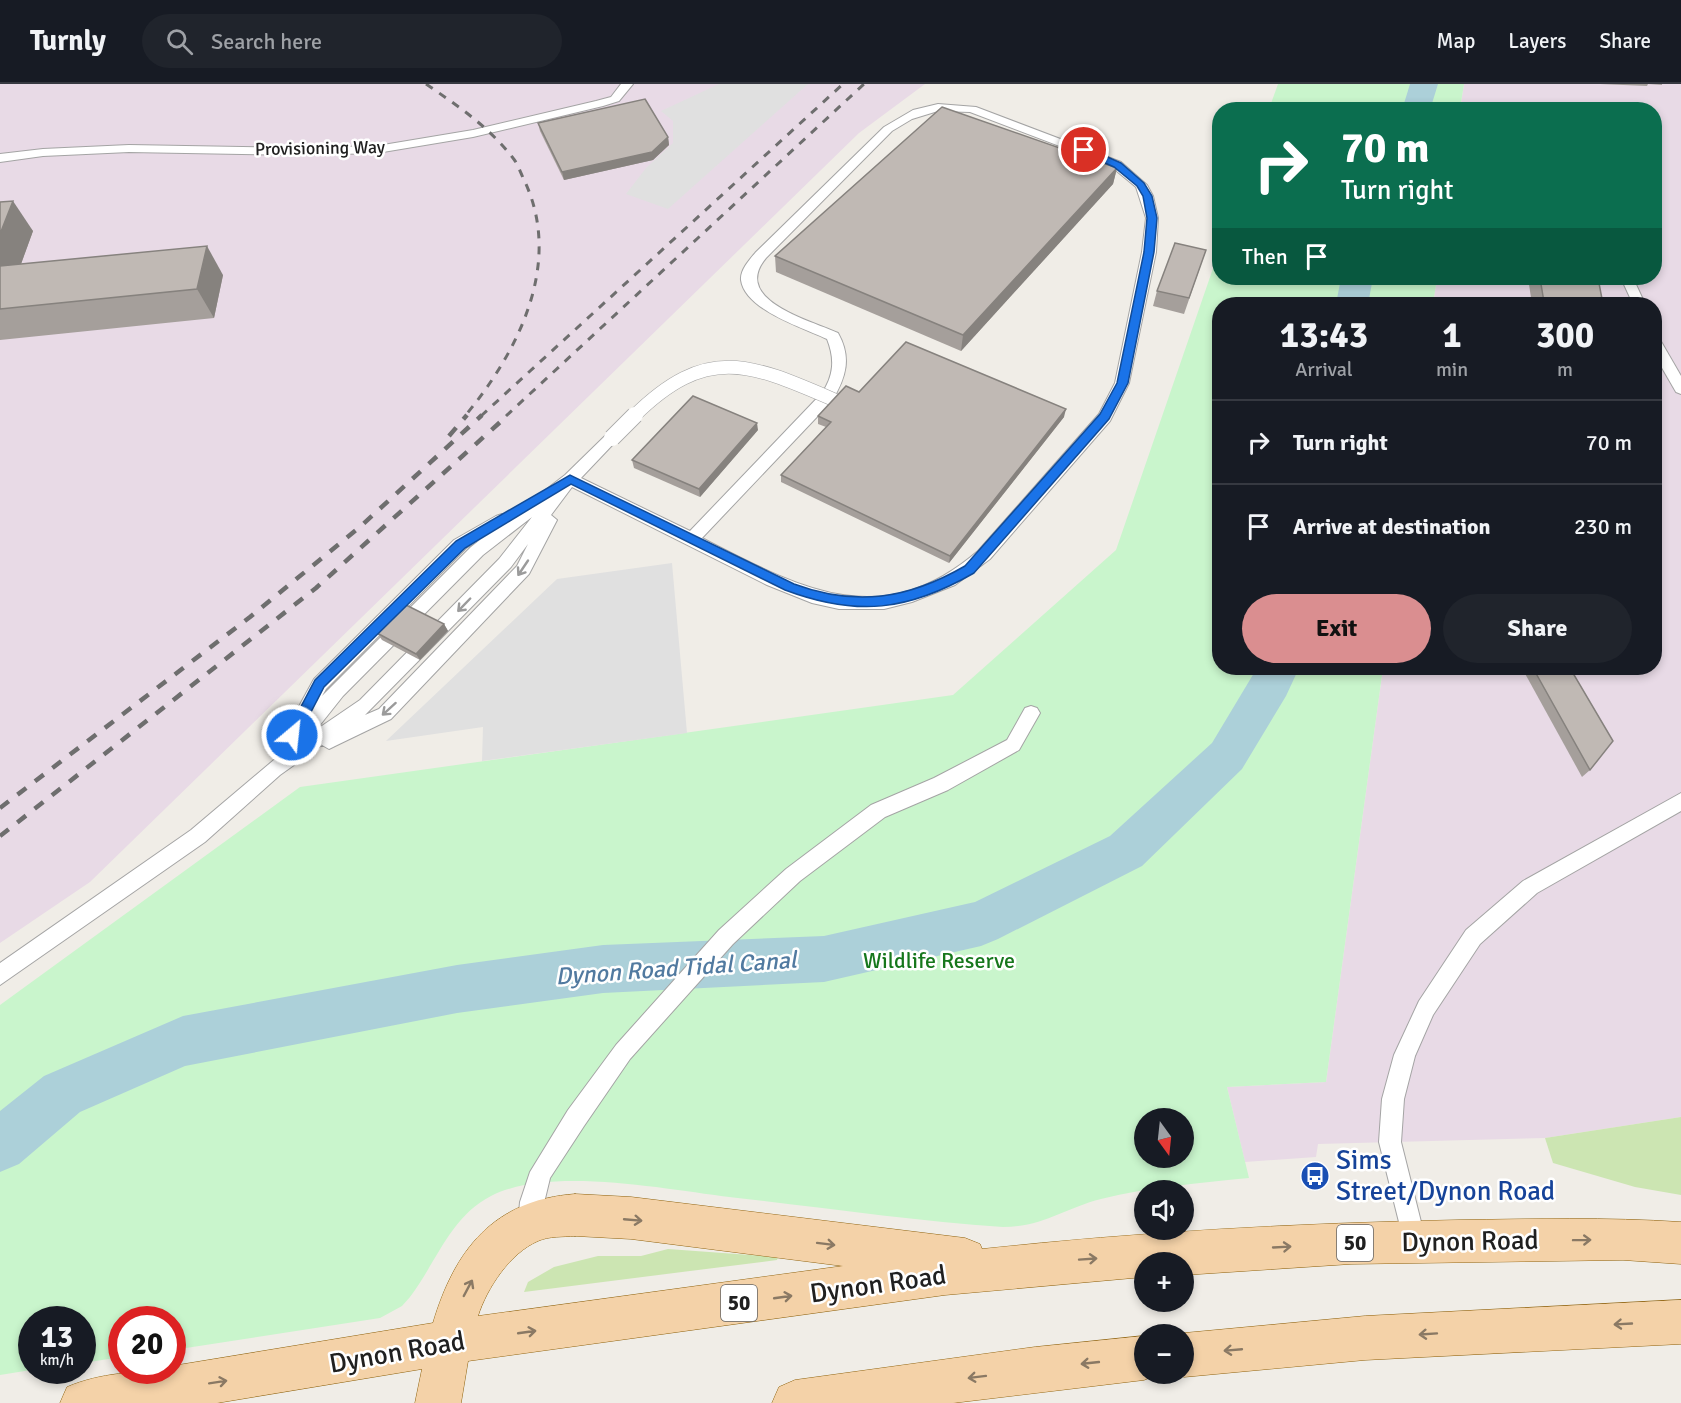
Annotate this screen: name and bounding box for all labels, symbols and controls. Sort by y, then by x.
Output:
search box [142,14,562,68]
text: Turnly [30,24,106,58]
icon: search [163,25,196,58]
text: Search here [211,28,322,55]
text: Map [1437,28,1475,54]
text: Layers [1508,28,1566,54]
text: Share [1599,28,1651,54]
text: 70 m [1341,123,1430,174]
pin [1058,124,1109,175]
icon: right [1242,126,1320,204]
icon: arrive [1067,133,1100,166]
street label: Provisioning Way [255,136,386,160]
text: Turn right [1341,174,1454,207]
icon: arrive [1300,240,1333,273]
text: Then [1242,243,1288,270]
text: 13:43 [1280,313,1368,358]
text: 1 [1442,313,1462,358]
text: 300 [1536,313,1594,358]
text: Arrival [1295,357,1353,382]
text: min [1436,357,1468,382]
text: m [1557,357,1573,382]
icon: right [1242,426,1275,459]
text: Turn right [1293,429,1388,456]
text: 70 m [1586,429,1632,456]
icon: arrive [1242,510,1275,543]
text: Arrive at destination [1293,513,1490,540]
text: 230 m [1574,513,1632,540]
one-way arrow [517,559,529,575]
button: Exit [1242,594,1431,663]
button: Share [1443,594,1632,663]
one-way arrow [457,597,471,612]
one-way arrow [382,702,397,716]
position arrow [260,703,324,767]
water label: Dynon Road Tidal Canal [554,944,800,991]
park label: Wildlife Reserve [863,947,1015,974]
north arrow [1134,1108,1194,1168]
map controls [1134,1108,1194,1384]
place label: Sims Street/Dynon Road [1336,1144,1555,1208]
bus stop icon: Sims Street/Dynon Road [1299,1160,1331,1192]
button: sound [1134,1180,1194,1240]
one-way arrow [622,1215,642,1226]
street label: Dynon Road [1401,1224,1539,1259]
road number: 50 [1337,1225,1373,1261]
one-way arrow [1572,1234,1592,1246]
one-way arrow [816,1238,836,1249]
one-way arrow [1272,1242,1292,1253]
button: + [1134,1252,1194,1312]
one-way arrow [1077,1254,1097,1265]
street label: Dynon Road [808,1259,948,1310]
one-way arrow [463,1279,474,1297]
road number: 50 [721,1285,757,1321]
one-way arrow [773,1291,792,1302]
speed limit sign: 20 [108,1306,186,1384]
text: 13 [41,1319,73,1356]
one-way arrow [1613,1319,1633,1330]
street label: Dynon Road [327,1324,468,1381]
button: − [1134,1324,1194,1384]
one-way arrow [517,1326,537,1337]
one-way arrow [1418,1329,1438,1340]
one-way arrow [1224,1345,1244,1356]
text: km/h [40,1351,74,1369]
one-way arrow [1080,1358,1100,1369]
one-way arrow [967,1371,987,1382]
one-way arrow [207,1376,227,1387]

